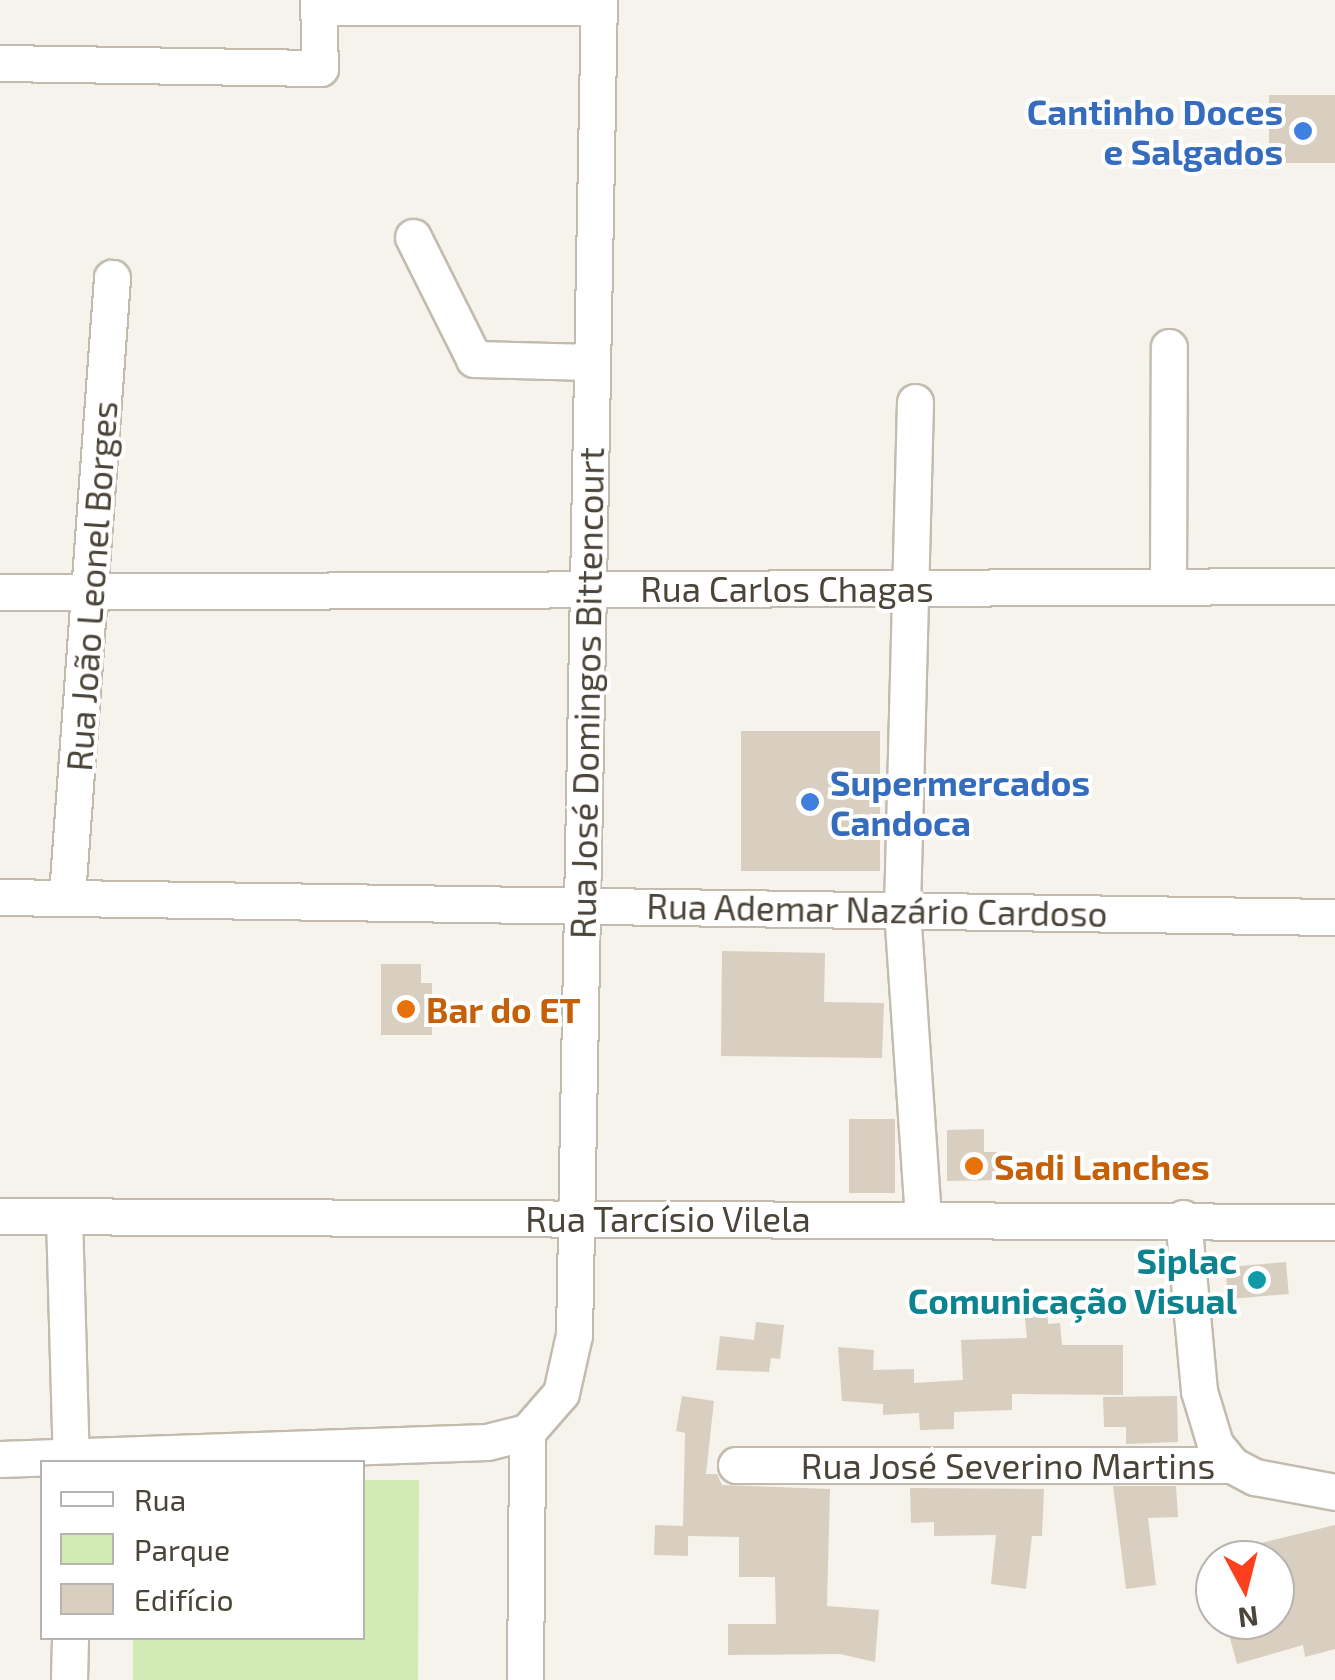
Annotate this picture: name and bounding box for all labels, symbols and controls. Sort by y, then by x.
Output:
place label: Cantinho Doces e Salgados [1027,90,1283,172]
marker: Cantinho Doces e Salgados [1292,120,1314,142]
street label: Rua João Leonel Borges [57,399,125,773]
street label: Rua José Domingos Bittencourt [561,446,611,940]
street label: Rua Carlos Chagas [640,567,934,609]
place label: Supermercados Candoca [830,761,1090,843]
marker: Supermercados Candoca [799,791,821,813]
street label: Rua Ademar Nazário Cardoso [645,884,1109,934]
place label: Bar do ET [426,988,581,1030]
marker: Bar do ET [395,998,417,1020]
place label: Sadi Lanches [994,1145,1209,1187]
marker: Sadi Lanches [963,1155,985,1177]
street label: Rua Tarcísio Vilela [524,1197,812,1239]
place label: Siplac Comunicação Visual [907,1239,1237,1321]
marker: Siplac Comunicação Visual [1246,1269,1268,1291]
street label: Rua José Severino Martins [800,1444,1216,1486]
legend [40,1460,365,1640]
text: Rua [134,1481,186,1517]
text: Parque [134,1531,230,1567]
north arrow [1195,1540,1295,1640]
text: Edifício [134,1581,233,1617]
text: N [1236,1600,1261,1636]

